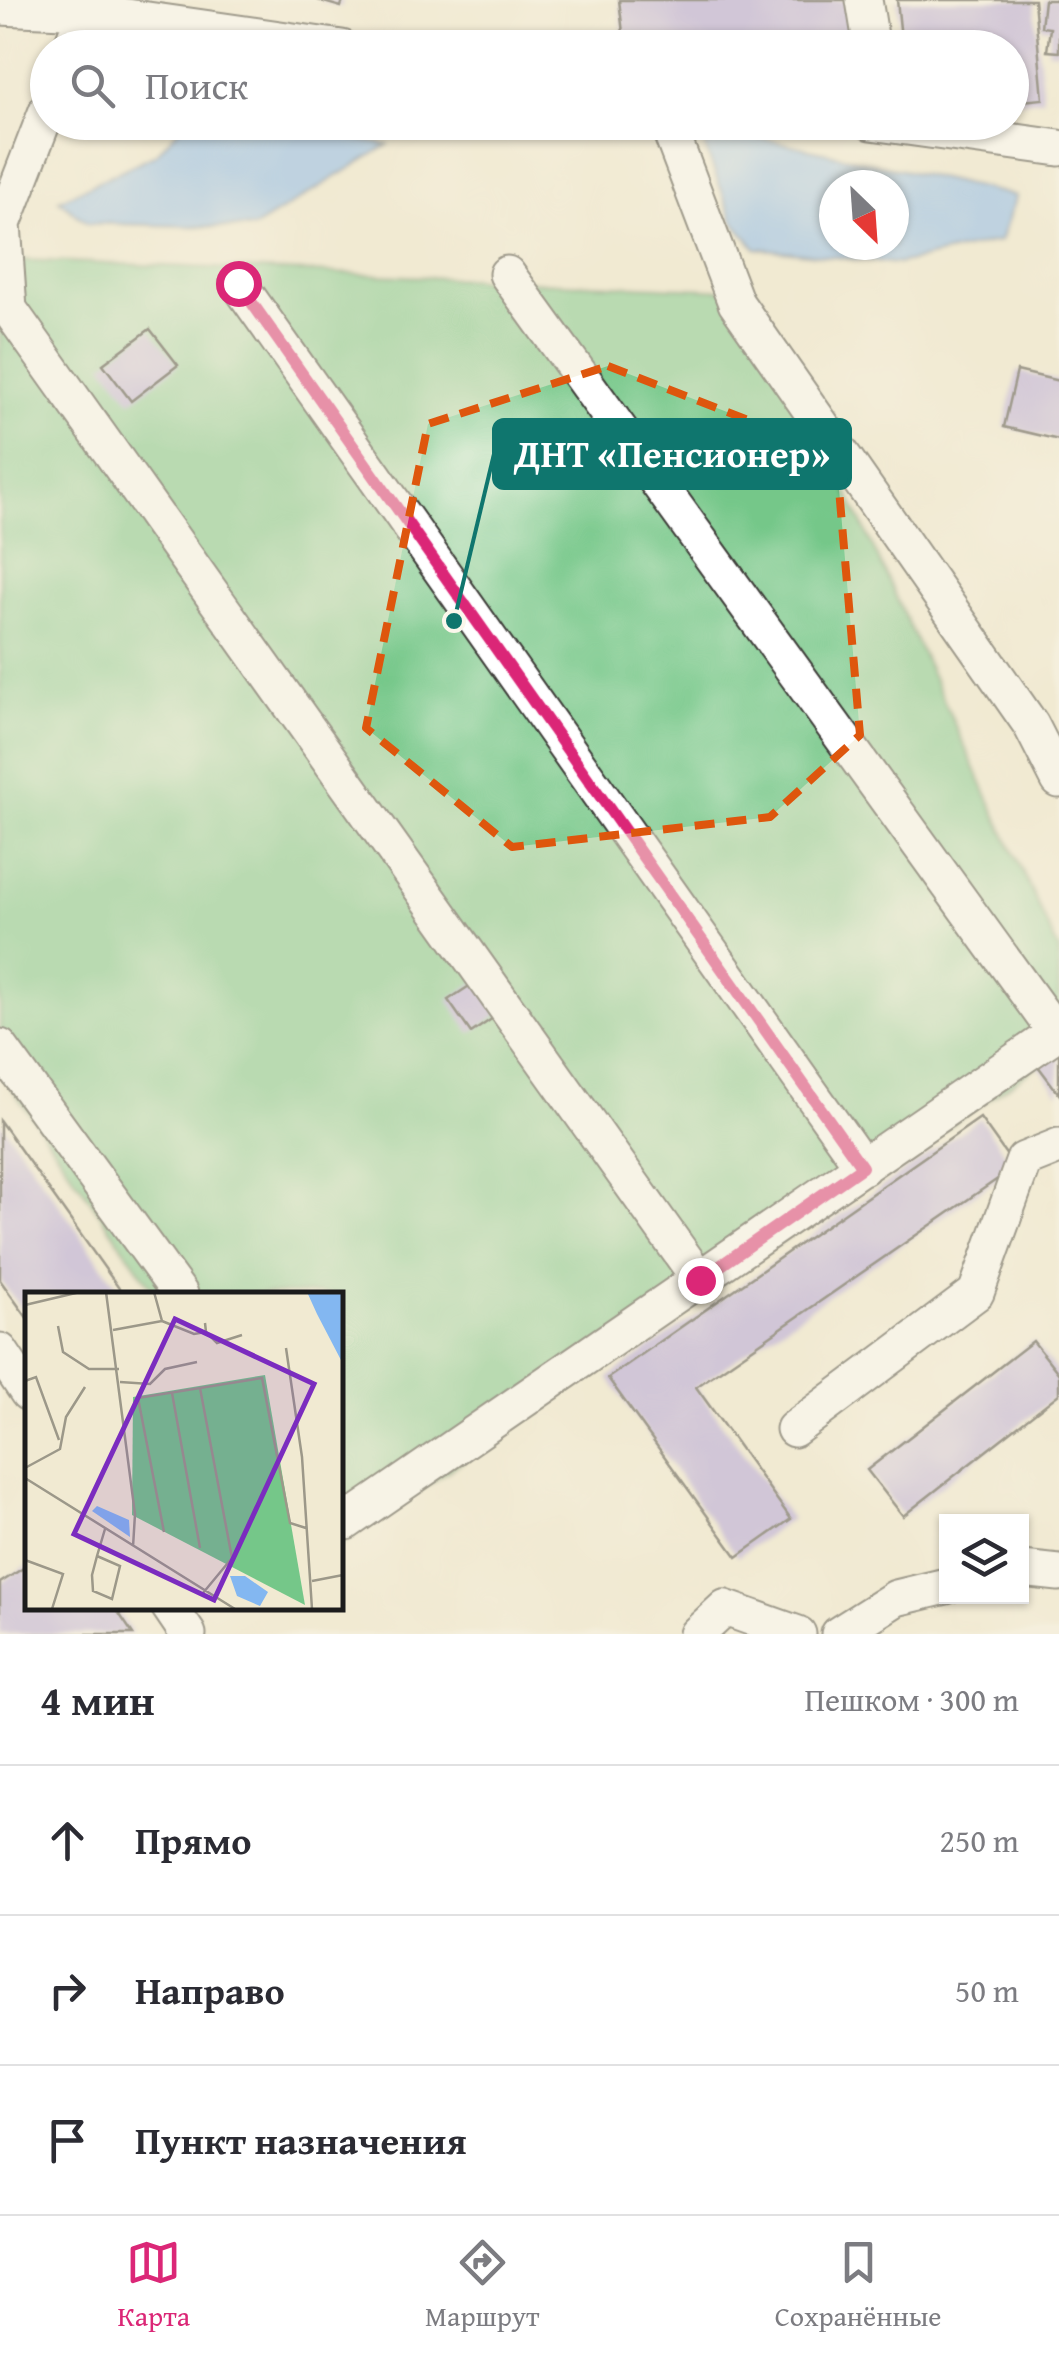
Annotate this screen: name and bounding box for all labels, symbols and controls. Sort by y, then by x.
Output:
search box [30,30,1029,140]
text: Поиск [145,57,248,113]
icon: search [65,58,120,113]
north arrow [819,170,909,260]
route start [216,261,262,307]
callout: ДНТ «Пенсионер» [494,420,850,488]
text: ДНТ «Пенсионер» [513,425,830,481]
route end [678,1258,724,1304]
inset map [25,1292,342,1609]
map controls [939,1514,1029,1604]
button: layers [939,1514,1029,1604]
text: 4 мин [40,1669,155,1730]
text: Пешком · 300 m [804,1676,1019,1723]
text: Прямо [135,1812,251,1868]
icon: ahead [40,1813,95,1868]
text: 250 m [940,1817,1019,1864]
text: Направо [135,1962,285,2018]
icon: right [40,1963,95,2018]
text: 50 m [955,1967,1019,2014]
text: Пункт назначения [135,2112,467,2168]
icon: arrive [40,2113,95,2168]
tab: Карта [118,2235,190,2336]
tab: Маршрут [425,2235,540,2336]
tab: Сохранённые [775,2235,941,2336]

